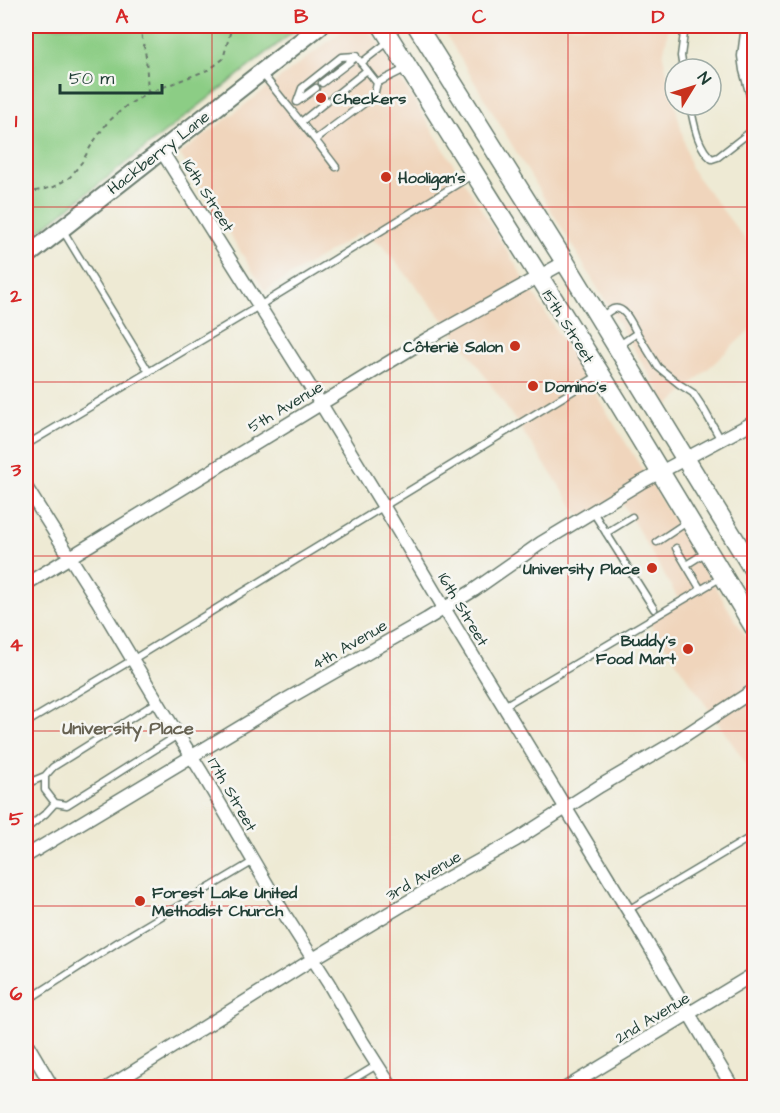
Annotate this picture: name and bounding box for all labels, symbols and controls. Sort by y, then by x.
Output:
text: A [116,3,129,31]
text: B [294,3,309,31]
text: C [472,3,487,31]
text: D [652,3,665,31]
scale bar [60,57,162,95]
north arrow [663,57,723,117]
text: 50 m [69,66,114,91]
text: N [692,68,716,89]
place label: Checkers [333,88,406,110]
marker: Checkers [314,91,328,105]
street label: Hackberry Lane [103,106,215,200]
text: 1 [15,107,18,135]
street label: 16th Street [177,155,240,237]
place label: Hooligan's [398,167,466,191]
marker: Hooligan's [379,170,393,184]
text: 2 [9,282,22,310]
street label: 15th Street [537,285,600,368]
place label: Côteriè Salon [403,336,503,358]
marker: Côteriè Salon [508,339,522,353]
street label: 5th Avenue [244,376,328,438]
place label: Domino's [545,376,607,398]
marker: Domino's [526,379,540,393]
text: 3 [10,456,22,484]
place label: University Place [523,558,640,581]
marker: University Place [645,561,659,575]
street label: 16th Street [433,569,494,651]
street label: 4th Avenue [308,614,392,675]
place label: Buddy's Food Mart [596,630,677,670]
text: 4 [9,631,23,659]
marker: Buddy's Food Mart [681,642,695,656]
district label: University Place [62,716,194,742]
street label: 17th Street [202,753,262,836]
text: 5 [9,805,24,833]
street label: 3rd Avenue [382,845,465,906]
place label: Forest Lake United Methodist Church [152,882,298,922]
marker: Forest Lake United Methodist Church [133,894,147,908]
text: 6 [10,980,23,1008]
street label: 2nd Avenue [611,987,694,1049]

